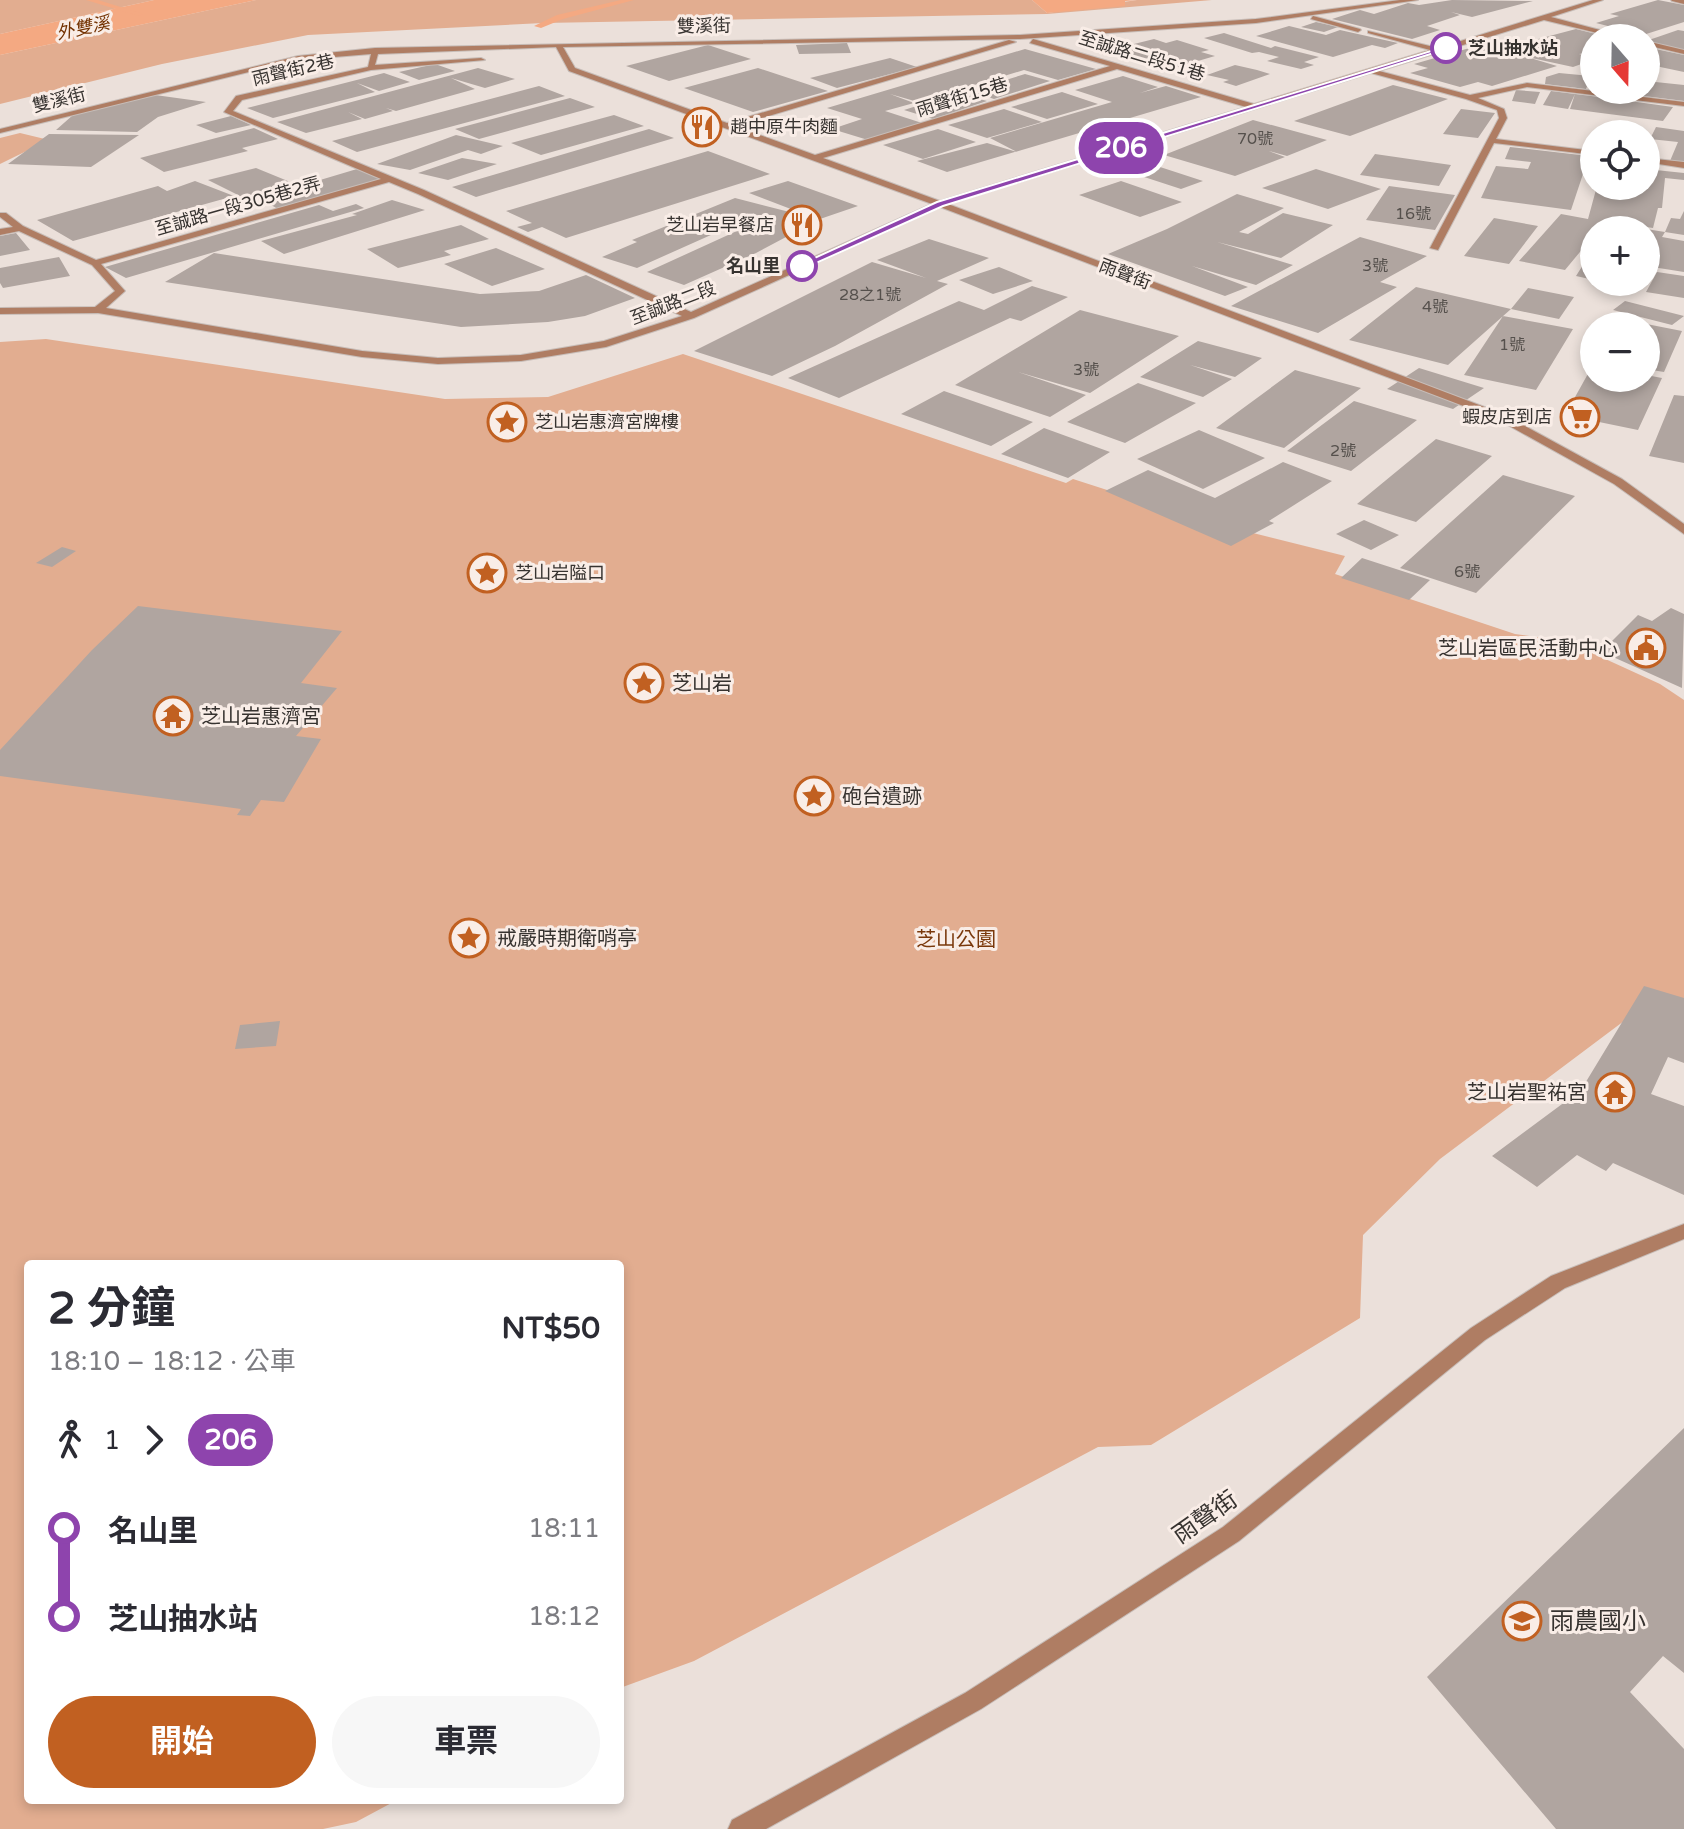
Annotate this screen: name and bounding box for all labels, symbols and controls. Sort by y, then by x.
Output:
water label: 外雙溪 [54,11,115,44]
street label: 雙溪街 [677,15,731,37]
north arrow [1580,24,1660,104]
map controls [1580,24,1660,392]
street label: 至誠路二段51巷 [1076,26,1208,86]
marker: 芝山抽水站 [1431,33,1461,63]
place label: 芝山抽水站 [1468,37,1558,59]
street label: 雨聲街2巷 [250,50,336,90]
street label: 雨聲街15巷 [914,73,1010,121]
street label: 雙溪街 [30,83,88,117]
restaurant icon: 趙中原牛肉麵 [681,106,723,148]
place label: 趙中原牛肉麵 [730,116,838,138]
button: locate [1580,120,1660,200]
line badge: 206 [1075,122,1167,174]
house number: 70號 [1237,129,1273,149]
text: 206 [1095,131,1147,165]
street label: 至誠路一段305巷2弄 [153,172,323,240]
restaurant icon: 芝山岩早餐店 [781,204,823,246]
house number: 16號 [1395,204,1431,224]
place label: 芝山岩早餐店 [666,214,774,236]
button: + [1580,216,1660,296]
marker: 名山里 [787,251,817,281]
street label: 雨聲街 [1096,254,1154,294]
place label: 名山里 [726,255,780,277]
house number: 3號 [1362,256,1388,276]
street label: 至誠路二段 [627,277,719,329]
house number: 28之1號 [839,285,901,305]
house number: 4號 [1422,297,1448,317]
button: − [1580,312,1660,392]
house number: 1號 [1499,335,1525,355]
house number: 3號 [1073,360,1099,380]
supermarket icon: 蝦皮店到店 [1559,396,1601,438]
place icon: 芝山岩惠濟宮牌樓 [486,401,528,443]
place label: 蝦皮店到店 [1462,406,1552,428]
place label: 芝山岩惠濟宮牌樓 [535,411,679,433]
house number: 2號 [1330,441,1356,461]
place icon: 芝山岩隘口 [466,552,508,594]
place label: 芝山岩隘口 [515,562,605,584]
house number: 6號 [1454,562,1480,582]
public building icon: 芝山岩區民活動中心 [1625,627,1667,669]
place label: 芝山岩區民活動中心 [1438,637,1618,661]
place icon: 芝山岩 [623,662,665,704]
place label: 芝山岩 [672,672,732,696]
temple icon: 芝山岩惠濟宮 [152,695,194,737]
place label: 芝山岩惠濟宮 [201,705,321,729]
place icon: 砲台遺跡 [793,775,835,817]
place label: 砲台遺跡 [842,785,922,809]
place icon: 戒嚴時期衛哨亭 [448,917,490,959]
place label: 戒嚴時期衛哨亭 [497,927,637,951]
park label: 芝山公園 [916,928,996,952]
temple icon: 芝山岩聖祐宮 [1594,1071,1636,1113]
place label: 芝山岩聖祐宮 [1467,1081,1587,1105]
text: 2 分鐘 [48,1283,175,1336]
text: NT$50 [501,1310,600,1347]
text: 18:10 – 18:12 · 公車 [48,1346,296,1377]
icon: walk [48,1418,92,1462]
icon: forward [132,1418,176,1462]
text: 206 [204,1423,257,1457]
text: 1 [104,1425,120,1456]
street label: 雨聲街 [1167,1485,1243,1550]
text: 名山里 [108,1513,198,1550]
text: 18:11 [528,1513,600,1544]
school or university icon: 雨農國小 [1501,1600,1543,1642]
text: 芝山抽水站 [108,1601,258,1638]
text: 18:12 [528,1601,600,1632]
place label: 雨農國小 [1550,1607,1646,1636]
button: 開始 [48,1696,316,1788]
button: 車票 [332,1696,600,1788]

